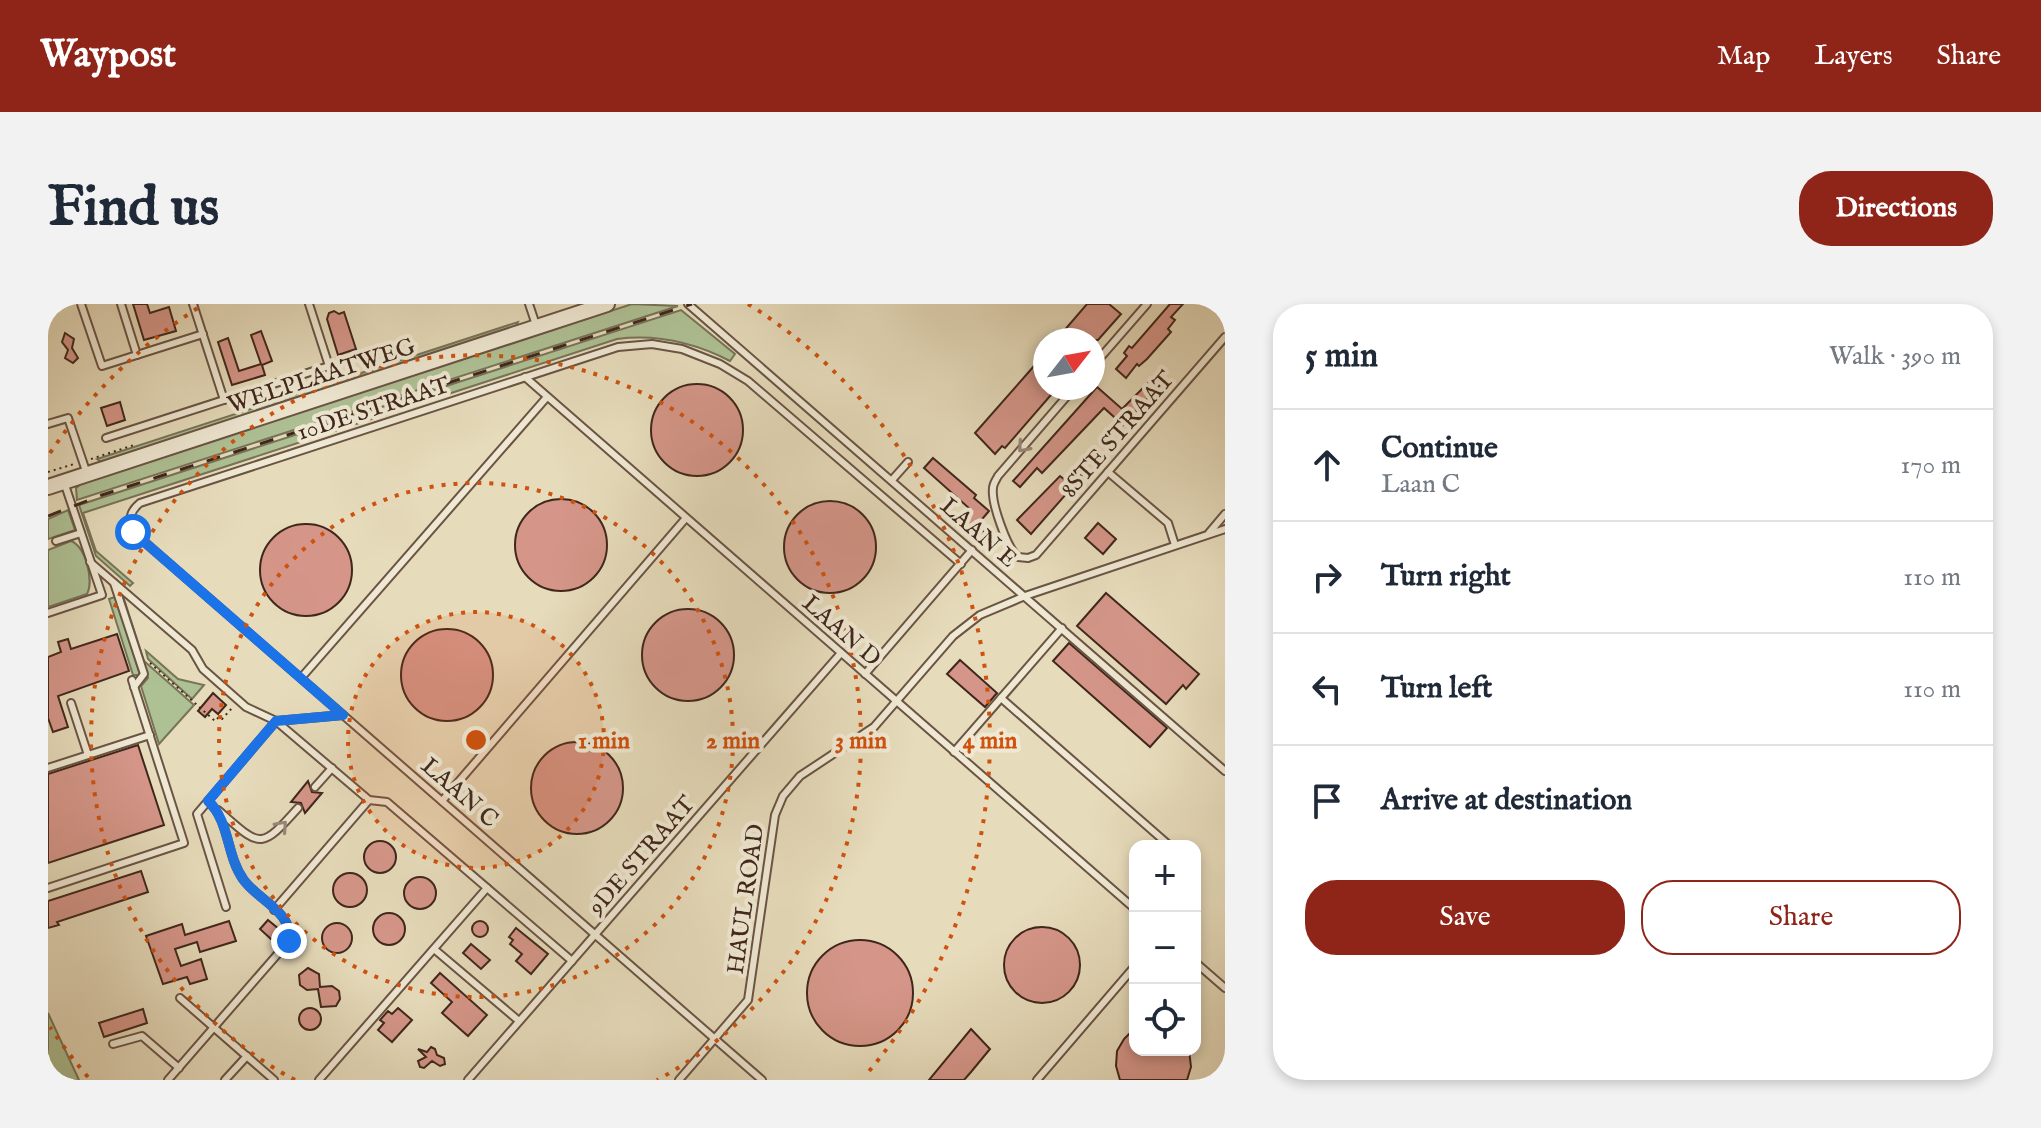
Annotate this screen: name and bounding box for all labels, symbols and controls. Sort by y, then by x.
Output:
text: Waypost [40,32,176,80]
text: Map [1717,39,1770,74]
text: Layers [1814,39,1893,74]
text: Share [1937,39,2001,74]
button: Directions [1799,171,1993,246]
text: Find us [48,173,219,244]
north arrow [1033,328,1105,400]
street label: WELPLAATWEG [224,331,419,421]
text: 5 min [1305,335,1378,378]
text: Walk · 390 m [1829,340,1961,373]
street label: 8STE STRAAT [1055,365,1182,505]
street label: 10DE STRAAT [293,370,454,449]
text: Continue [1381,430,1498,468]
one-way arrow [1018,437,1033,452]
icon: ahead [1305,443,1349,487]
text: 170 m [1901,449,1961,482]
text: Laan C [1381,468,1460,501]
street label: LAAN E [933,491,1023,575]
route start [115,514,151,550]
icon: right [1305,555,1349,599]
text: Turn right [1381,558,1511,596]
text: 110 m [1903,561,1961,594]
street label: LAAN D [795,588,887,674]
icon: left [1305,667,1349,711]
text: Turn left [1381,670,1492,708]
text: 110 m [1903,673,1961,706]
centre of rings [462,726,490,754]
text: 1 min [578,726,630,757]
text: 2 min [706,726,760,757]
text: 3 min [835,726,887,757]
text: 4 min [963,726,1018,757]
street label: LAAN C [414,751,504,835]
icon: arrive [1305,779,1349,823]
text: Arrive at destination [1381,782,1632,820]
street label: 9DE STRAAT [581,789,703,923]
one-way arrow [273,821,287,835]
street label: HAUL ROAD [721,822,772,976]
map controls [1129,840,1201,1056]
button: + [1129,840,1201,912]
button: Save [1305,880,1625,955]
button: Share [1641,880,1961,955]
button: − [1129,912,1201,984]
route end [271,923,307,959]
button: locate [1129,984,1201,1056]

